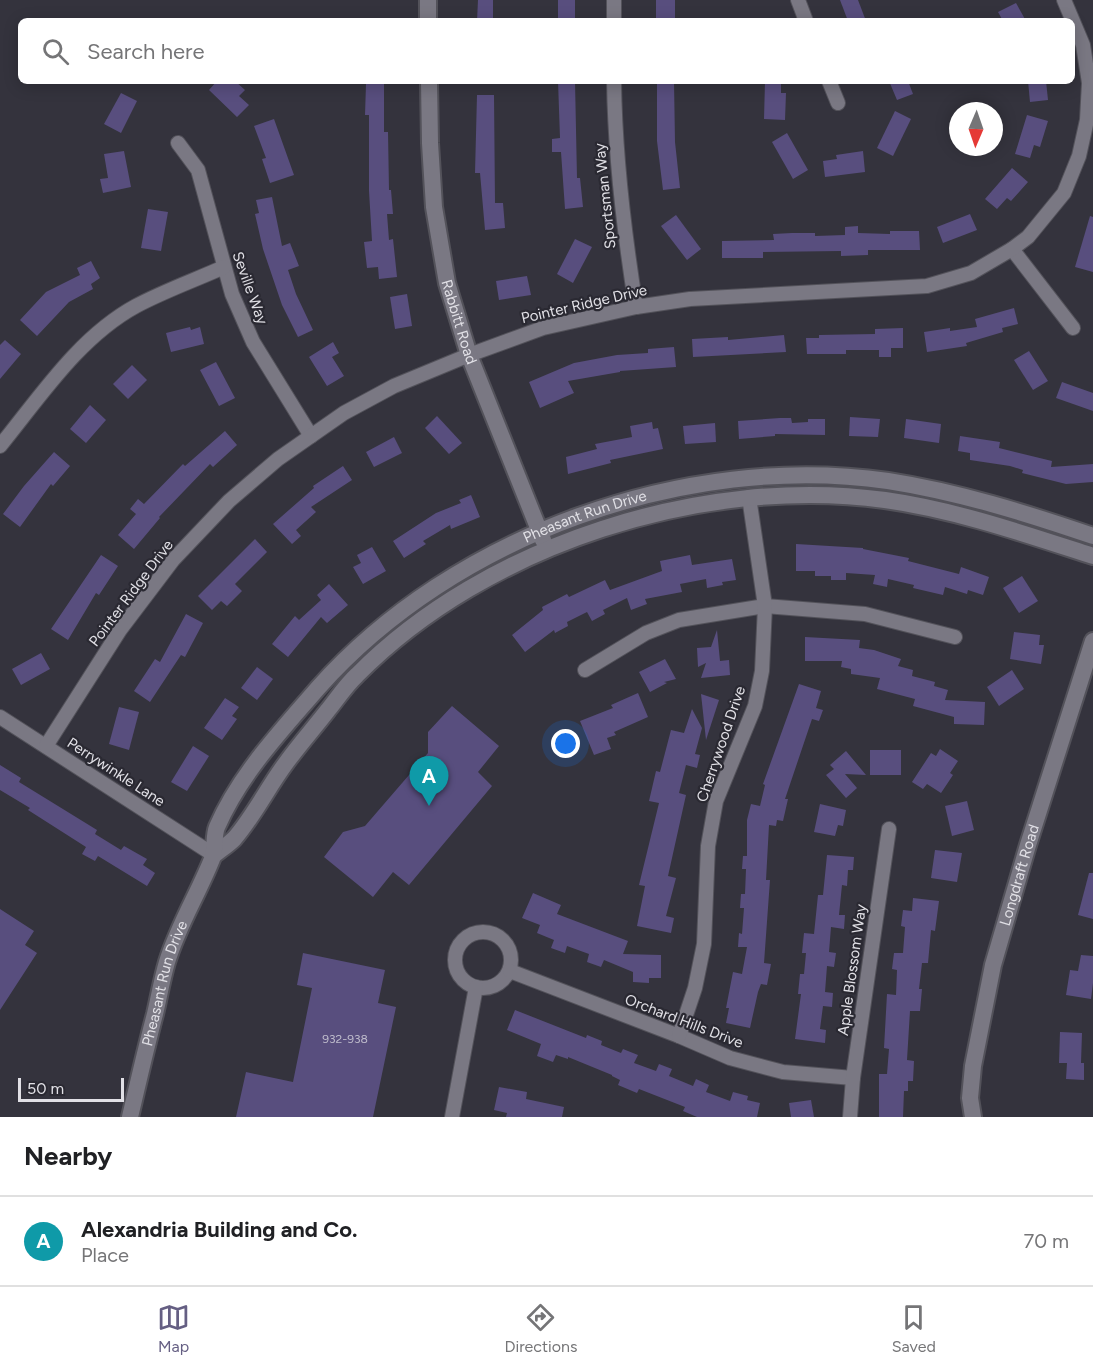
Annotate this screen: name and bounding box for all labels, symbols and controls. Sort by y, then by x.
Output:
search box [18,18,1075,84]
icon: search [39,35,72,68]
text: Search here [87,38,205,65]
north arrow [949,102,1003,156]
street label: Sportsman Way [590,142,620,250]
street label: Seville Way [229,249,272,327]
street label: Rabbitt Road [437,277,481,367]
street label: Pointer Ridge Drive [519,281,649,327]
street label: Pheasant Run Drive [520,487,649,547]
street label: Pointer Ridge Drive [85,536,177,650]
street label: Cherrywood Drive [693,684,749,804]
your location [551,729,580,758]
street label: Perrywinkle Lane [64,734,168,810]
pin: A [410,756,448,806]
street label: Longdraft Road [996,822,1043,928]
street label: Apple Blossom Way [834,903,870,1037]
street label: Pheasant Run Drive [138,918,191,1048]
street label: Orchard Hills Drive [622,990,746,1052]
house number: 932-938 [322,1032,368,1046]
scale bar [18,1075,124,1102]
text: 50 m [27,1079,64,1098]
text: Nearby [24,1140,112,1172]
text: Alexandria Building and Co. [81,1216,357,1243]
text: A [36,1229,51,1253]
text: 70 m [1023,1229,1069,1253]
text: Place [81,1243,129,1267]
tab: Map [157,1301,190,1356]
tab: Directions [504,1301,577,1356]
tab: Saved [892,1301,936,1356]

